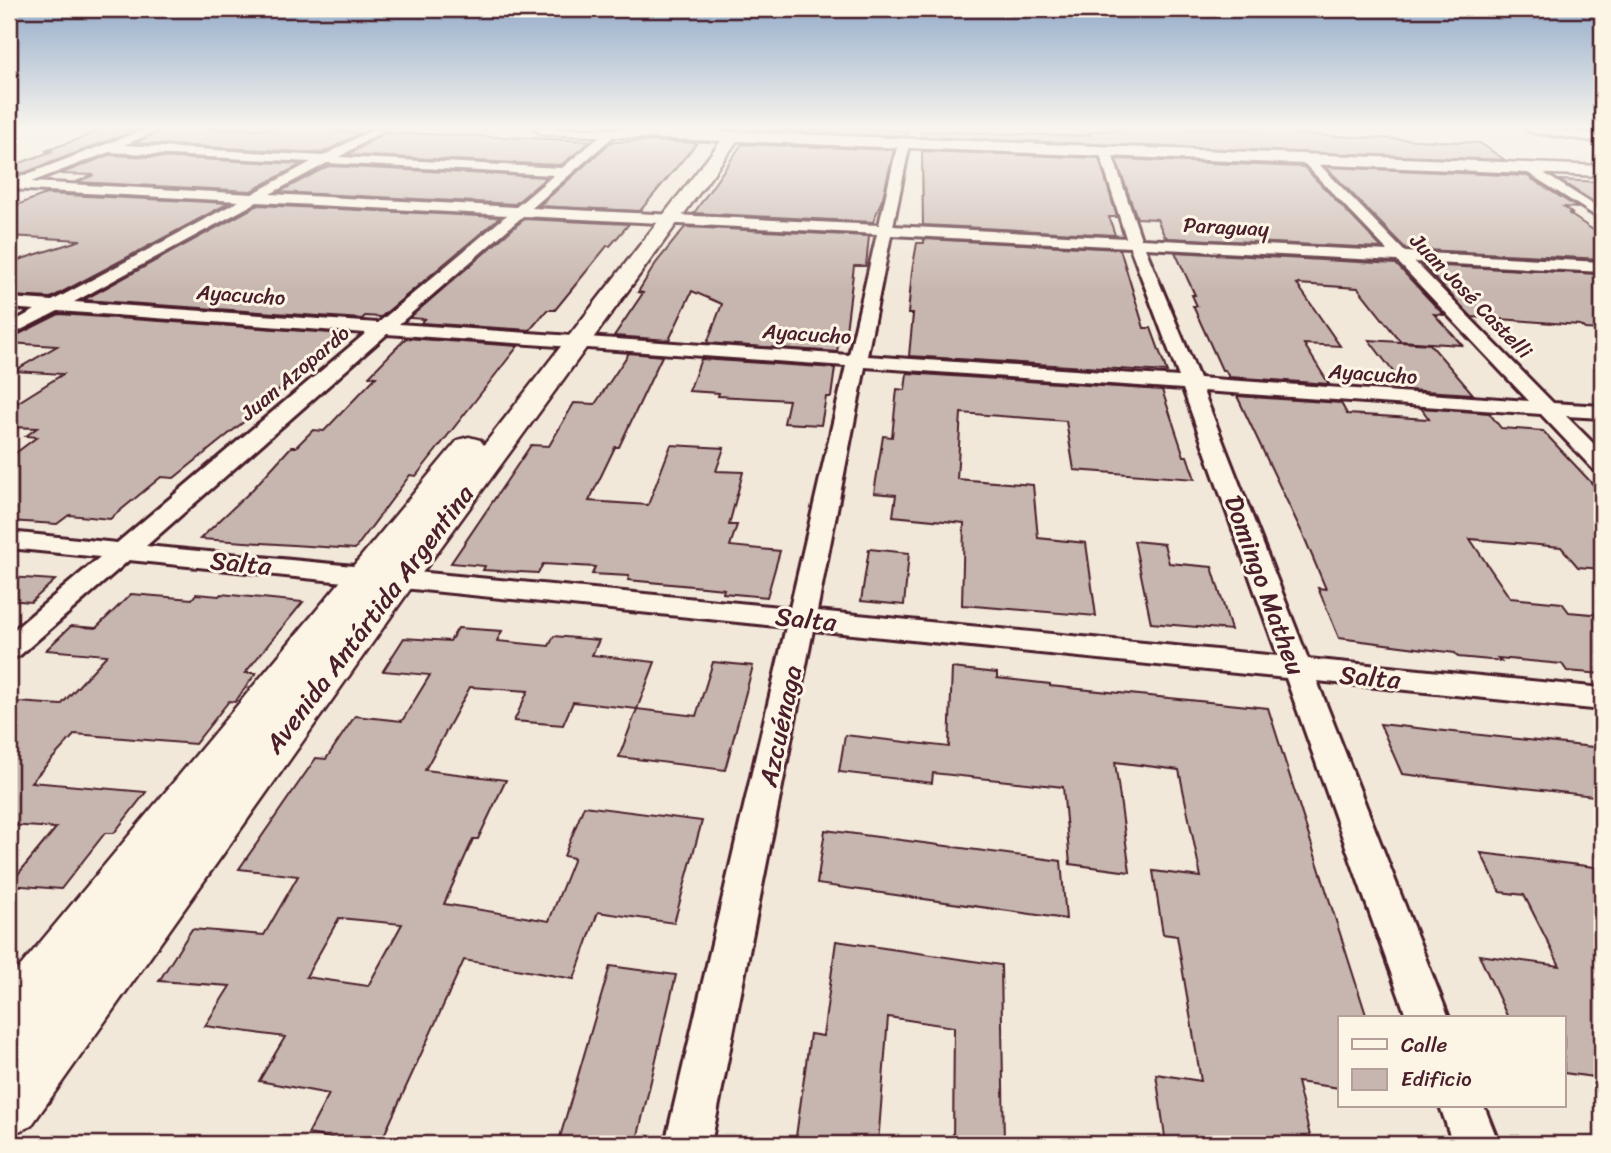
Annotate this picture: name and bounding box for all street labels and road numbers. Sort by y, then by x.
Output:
street label: Paraguay [1182,206,1270,248]
street label: Juan José Castelli [1400,223,1542,369]
street label: Ayacucho [194,273,287,317]
street label: Ayacucho [760,312,853,356]
street label: Juan Azopardo [230,315,359,431]
street label: Ayacucho [1326,352,1419,396]
street label: Avenida Antártida Argentina [251,474,486,764]
street label: Domingo Matheu [1211,488,1319,682]
street label: Salta [208,537,275,589]
street label: Salta [773,593,840,645]
street label: Salta [1338,651,1403,703]
street label: Azcuénaga [745,661,815,792]

